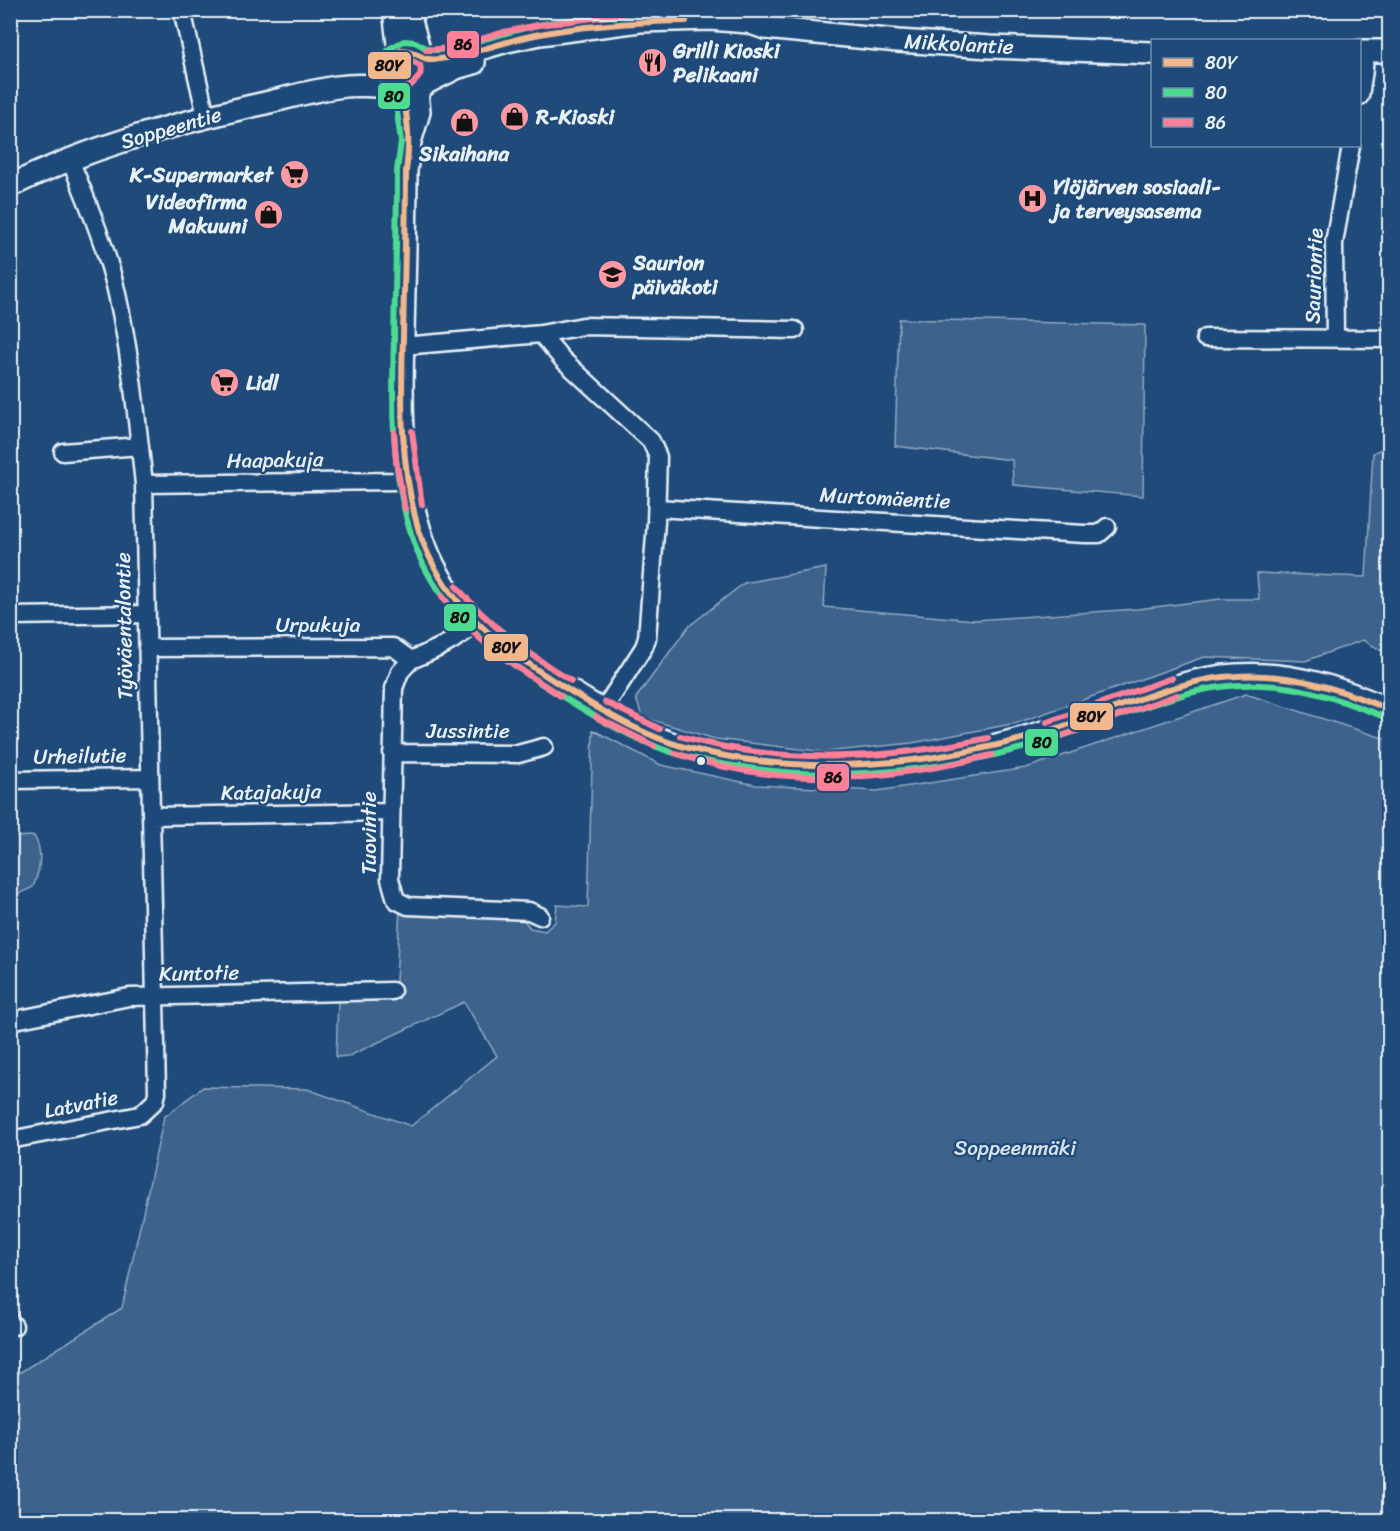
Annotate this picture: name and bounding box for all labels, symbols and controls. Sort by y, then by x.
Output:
street label: Mikkolantie [903,22,1015,66]
line badge: 86 [446,30,480,59]
text: 86 [453,30,472,59]
place label: Grilli Kioski Pelikaani [672,32,781,94]
legend [1151,39,1361,147]
restaurant icon: Grilli Kioski Pelikaani [636,47,668,79]
text: 80Y [1205,47,1238,79]
line badge: 80Y [367,51,412,80]
text: 80Y [374,51,404,80]
text: 80 [1205,77,1227,109]
line badge: 80 [377,82,411,110]
text: 80 [383,82,404,111]
street label: Soppeentie [116,95,226,161]
place label: R-Kioski [535,98,616,136]
shop icon: R-Kioski [499,101,531,133]
shop icon: Sikaihana [448,107,480,139]
text: 86 [1205,107,1226,139]
place label: Sikaihana [418,135,510,173]
place label: K-Supermarket [129,156,275,194]
supermarket icon: K-Supermarket [278,159,310,191]
place label: Ylöjärven sosiaali- ja terveysasema [1048,168,1221,230]
place label: Videofirma Makuuni [146,183,248,245]
hospital icon: Ylöjärven sosiaali- ja terveysasema [1016,183,1048,215]
shop icon: Videofirma Makuuni [252,198,284,230]
street label: Sauriontie [1293,227,1335,325]
place label: Saurion päiväkoti [631,244,719,306]
school or university icon: Saurion päiväkoti [596,259,628,291]
place label: Lidl [246,364,280,402]
supermarket icon: Lidl [209,367,241,399]
street label: Haapakuja [226,440,324,480]
street label: Murtomäentie [819,476,951,520]
street label: Työväentalontie [104,552,144,700]
line badge: 80 [443,603,477,632]
text: 80 [449,603,470,632]
street label: Urpukuja [276,606,361,644]
line badge: 80Y [483,633,529,662]
text: 80Y [491,633,521,662]
line badge: 80Y [1069,702,1114,731]
text: 80Y [1076,702,1106,731]
street label: Jussintie [425,712,510,750]
line badge: 80 [1024,728,1059,757]
text: 80 [1031,728,1052,757]
street label: Urheilutie [33,736,127,776]
unlabelled marker [695,755,707,767]
line badge: 86 [816,763,850,792]
text: 86 [823,763,842,792]
street label: Katajakuja [221,772,322,812]
street label: Tuovintie [350,791,388,875]
street label: Kuntotie [159,953,240,993]
street label: Latvatie [41,1078,122,1130]
park label: Soppeenmäki [954,1129,1077,1167]

